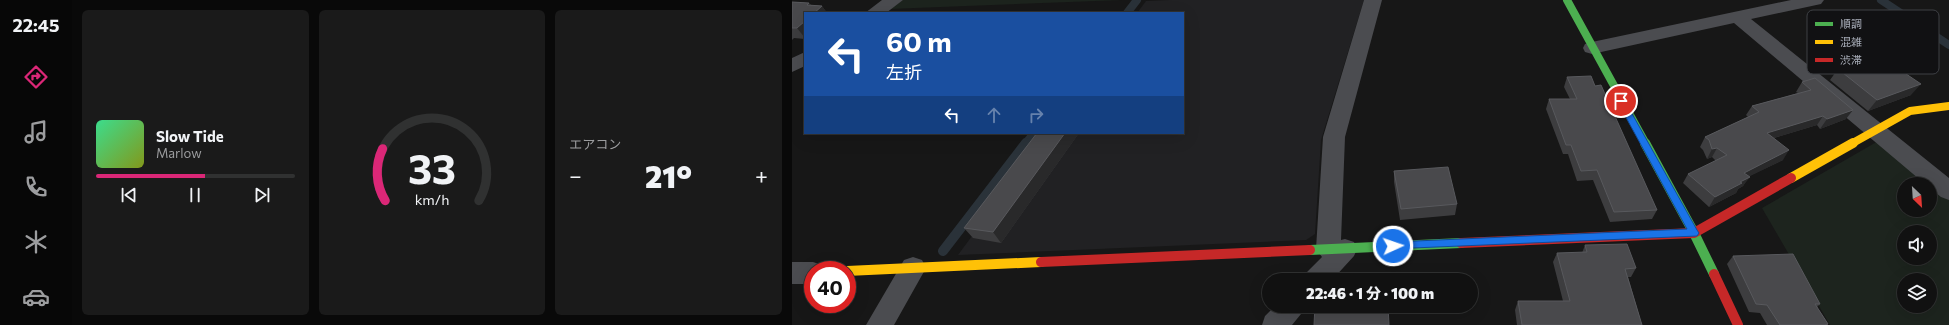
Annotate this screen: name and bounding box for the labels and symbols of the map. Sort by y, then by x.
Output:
legend [1807,10,1939,74]
text: 順調 [1840,17,1862,30]
text: 混雑 [1840,35,1862,48]
text: 渋滞 [1840,53,1862,66]
pin [1604,84,1638,118]
north arrow [1897,177,1937,217]
position arrow [1372,225,1414,267]
speed limit sign: 40 [804,261,856,313]

